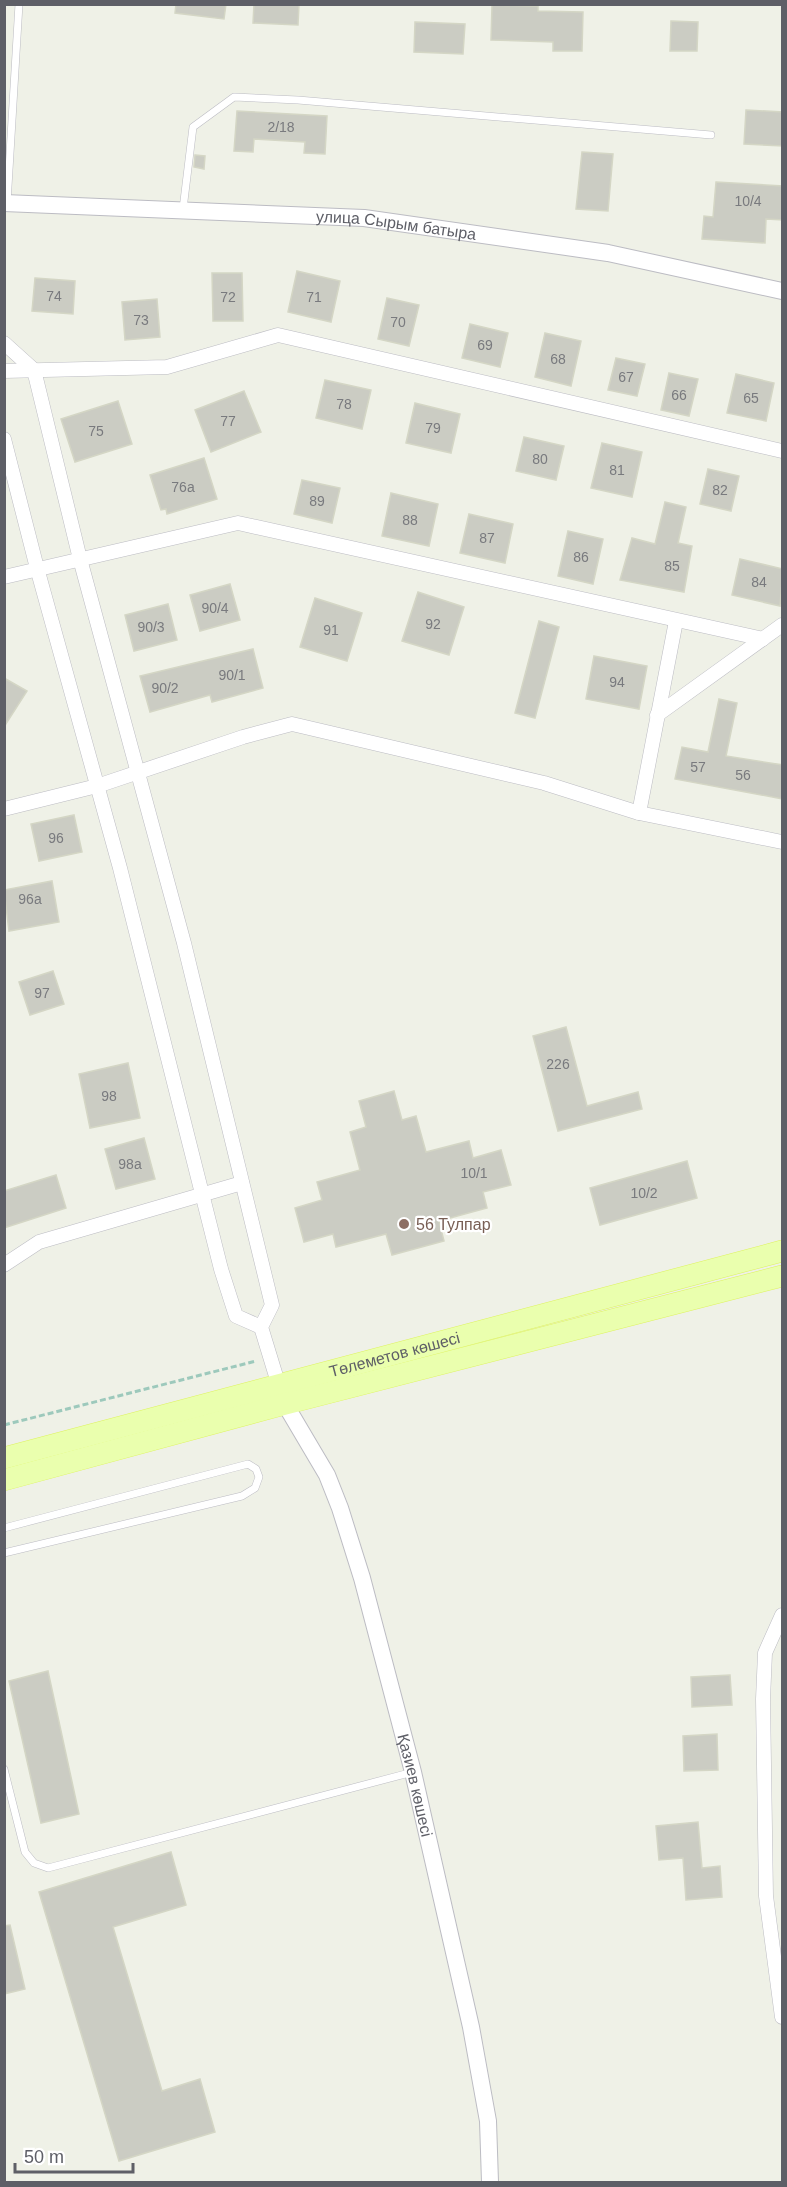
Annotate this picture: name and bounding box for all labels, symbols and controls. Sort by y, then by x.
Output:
house number: 2/18 [267,119,295,135]
house number: 10/4 [734,193,762,209]
street label: улица Сырым батыра [316,208,477,243]
house number: 74 [46,288,62,304]
house number: 72 [220,289,236,305]
house number: 71 [306,289,322,305]
house number: 73 [133,312,149,328]
house number: 70 [390,314,406,330]
house number: 69 [477,337,493,353]
house number: 68 [550,351,566,367]
house number: 67 [618,369,634,385]
house number: 66 [671,387,687,403]
house number: 65 [743,390,759,406]
house number: 78 [336,396,352,412]
house number: 77 [220,413,236,429]
house number: 79 [425,420,441,436]
house number: 75 [88,423,104,439]
house number: 80 [532,451,548,467]
house number: 81 [609,462,625,478]
house number: 76а [171,479,195,495]
house number: 82 [712,482,728,498]
house number: 89 [309,493,325,509]
house number: 88 [402,512,418,528]
house number: 87 [479,530,495,546]
house number: 86 [573,549,589,565]
house number: 85 [664,558,680,574]
house number: 84 [751,574,767,590]
house number: 90/4 [201,600,229,616]
house number: 92 [425,616,441,632]
house number: 90/3 [137,619,165,635]
house number: 91 [323,622,339,638]
house number: 90/1 [218,667,246,683]
house number: 94 [609,674,625,690]
house number: 90/2 [151,680,179,696]
house number: 57 [690,759,706,775]
house number: 56 [735,767,751,783]
house number: 96 [48,830,64,846]
house number: 96а [18,891,42,907]
house number: 97 [34,985,50,1001]
house number: 226 [546,1056,570,1072]
house number: 98 [101,1088,117,1104]
house number: 98а [118,1156,142,1172]
house number: 10/1 [460,1165,488,1181]
house number: 10/2 [630,1185,658,1201]
place label: 56 Тулпар [416,1216,491,1233]
marker: 56 Тулпар [397,1217,411,1231]
street label: Төлеметов көшесі [327,1329,462,1380]
street label: Қазиев көшесі [394,1732,435,1838]
scale bar [15,2136,134,2174]
text: 50 m [24,2147,64,2167]

